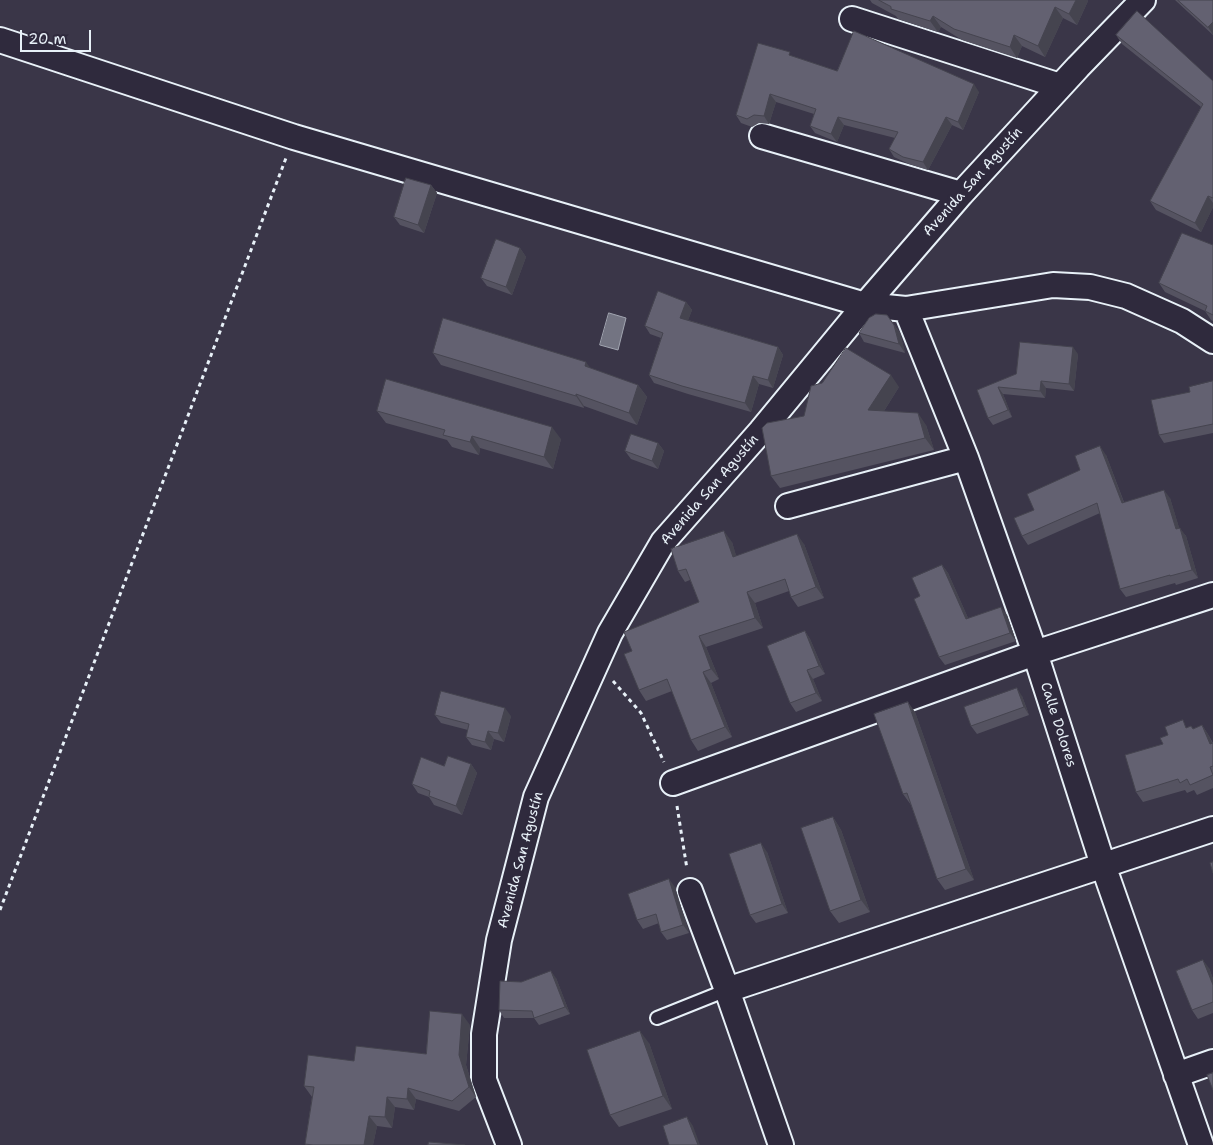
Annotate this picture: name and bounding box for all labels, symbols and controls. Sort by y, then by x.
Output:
scale bar [22,20,94,52]
text: 20 m [28,29,67,49]
street label: Avenida San Agustín [920,124,1026,240]
street label: Avenida San Agustín [658,431,762,549]
street label: Calle Dolores [1036,680,1080,770]
street label: Avenida San Agustín [495,790,547,930]

